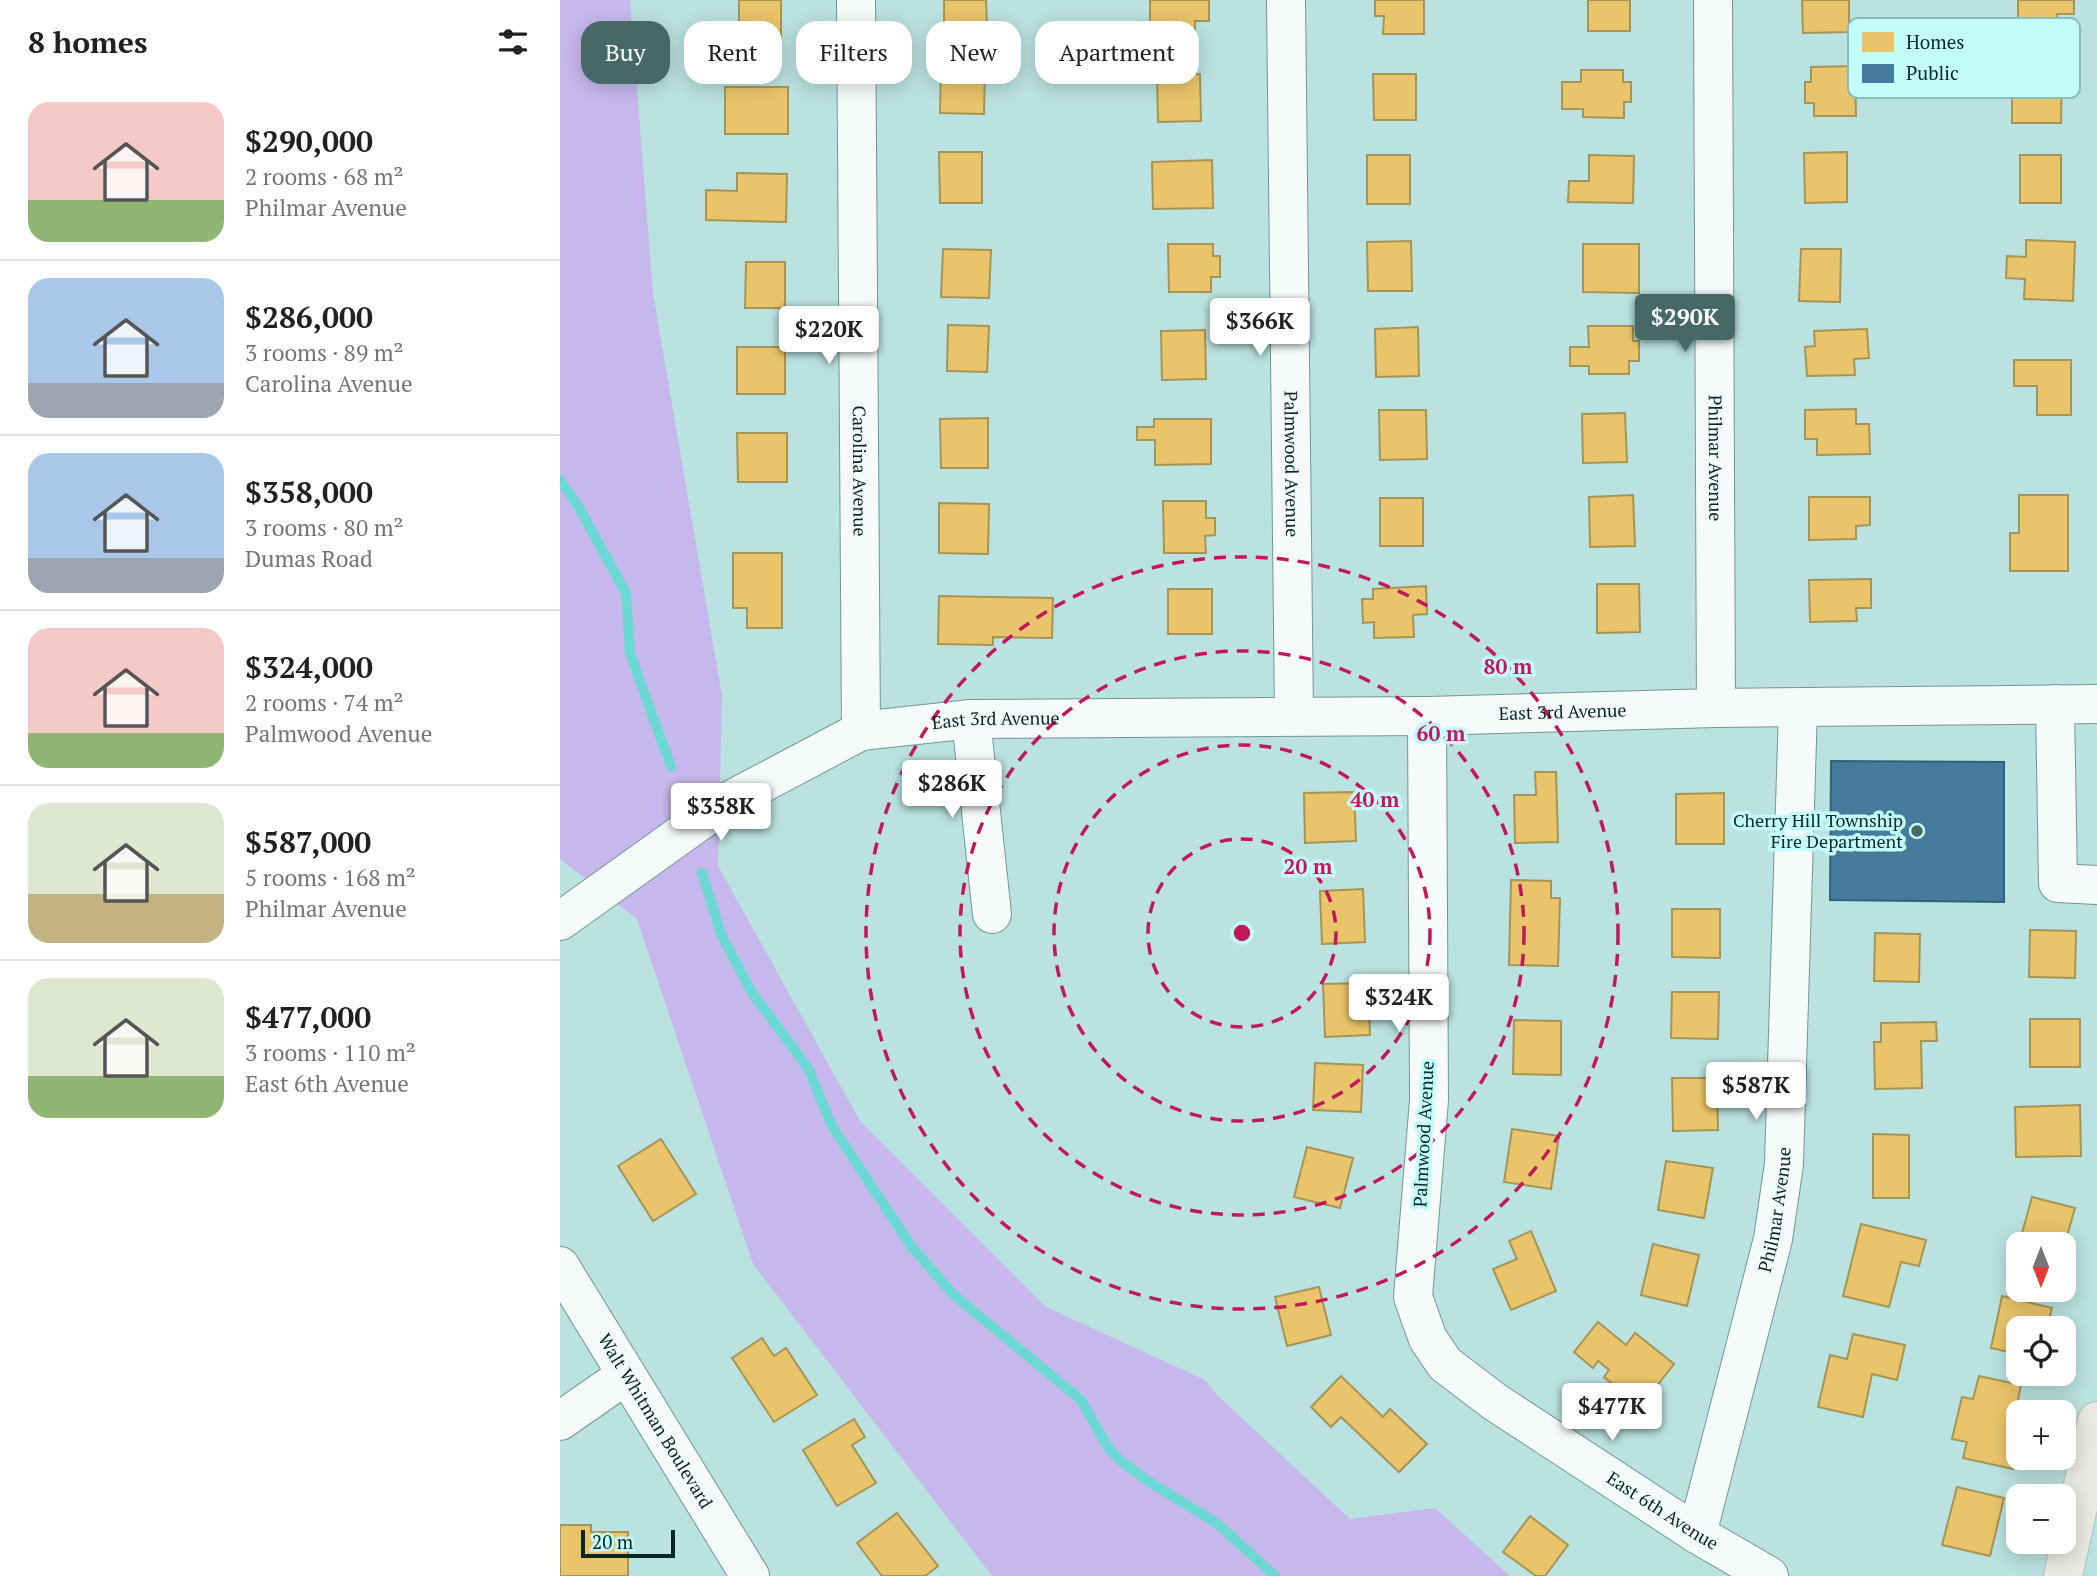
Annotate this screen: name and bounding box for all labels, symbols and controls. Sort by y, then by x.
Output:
legend [1848,18,2080,98]
chip: Buy [581,21,670,84]
chip: Rent [684,21,782,84]
chip: Filters [796,21,912,84]
chip: New [926,21,1021,84]
chip: Apartment [1035,21,1199,84]
text: 8 homes [28,22,147,62]
icon: filters [494,23,532,61]
text: Homes [1906,29,1965,54]
text: Public [1906,60,1959,85]
text: $290,000 [245,121,373,161]
icon: home [84,130,168,214]
text: 2 rooms · 68 m² [245,161,404,192]
text: Philmar Avenue [245,192,407,223]
pin: $290K [1636,294,1734,354]
text: $286,000 [245,297,373,337]
pin: $366K [1211,298,1309,358]
text: $290K [1651,301,1719,332]
text: $366K [1226,305,1294,336]
icon: home [84,306,168,390]
pin: $220K [780,306,878,366]
text: $220K [795,313,863,344]
text: 3 rooms · 89 m² [245,337,404,368]
text: Carolina Avenue [245,368,413,399]
street label: Palmwood Avenue [1279,391,1305,537]
street label: Philmar Avenue [1704,395,1728,521]
street label: Carolina Avenue [848,405,873,537]
text: $358,000 [245,472,373,512]
icon: home [84,481,168,565]
text: 3 rooms · 80 m² [245,512,404,543]
text: Dumas Road [245,543,373,574]
text: $324,000 [245,647,373,687]
text: 80 m [1484,652,1533,680]
icon: home [84,656,168,740]
text: 2 rooms · 74 m² [245,687,404,718]
street label: East 3rd Avenue [1498,697,1627,725]
street label: East 3rd Avenue [930,705,1060,734]
text: Palmwood Avenue [245,718,432,749]
text: 60 m [1417,719,1466,747]
pin: $286K [903,760,1001,820]
text: $286K [918,767,986,798]
pin: $358K [672,784,770,843]
text: 40 m [1351,785,1400,813]
text: $358K [687,790,755,821]
place label: Cherry Hill Township Fire Department [1733,808,1903,853]
text: $587,000 [245,822,371,862]
marker: Cherry Hill Township Fire Department [1909,823,1925,839]
icon: home [84,831,168,915]
text: 20 m [1284,852,1333,880]
text: 5 rooms · 168 m² [245,862,416,893]
text: Philmar Avenue [245,893,407,924]
centre of rings [1230,921,1254,945]
pin: $324K [1350,974,1448,1034]
text: $324K [1365,981,1433,1012]
text: $477,000 [245,997,371,1037]
icon: home [84,1006,168,1090]
text: 3 rooms · 110 m² [245,1037,416,1068]
street label: Palmwood Avenue [1407,1060,1439,1208]
pin: $587K [1707,1062,1805,1122]
text: East 6th Avenue [245,1068,409,1099]
text: $587K [1722,1069,1790,1100]
street label: Philmar Avenue [1752,1147,1796,1275]
north arrow [2006,1232,2076,1302]
map controls [2006,1232,2076,1554]
button: locate [2006,1316,2076,1386]
street label: Walt Whitman Boulevard [593,1329,719,1513]
pin: $477K [1563,1384,1661,1443]
text: $477K [1578,1390,1646,1421]
button: + [2006,1400,2076,1470]
street label: East 6th Avenue [1602,1465,1723,1555]
button: − [2006,1484,2076,1554]
scale bar [581,1527,676,1559]
text: 20 m [592,1529,633,1554]

